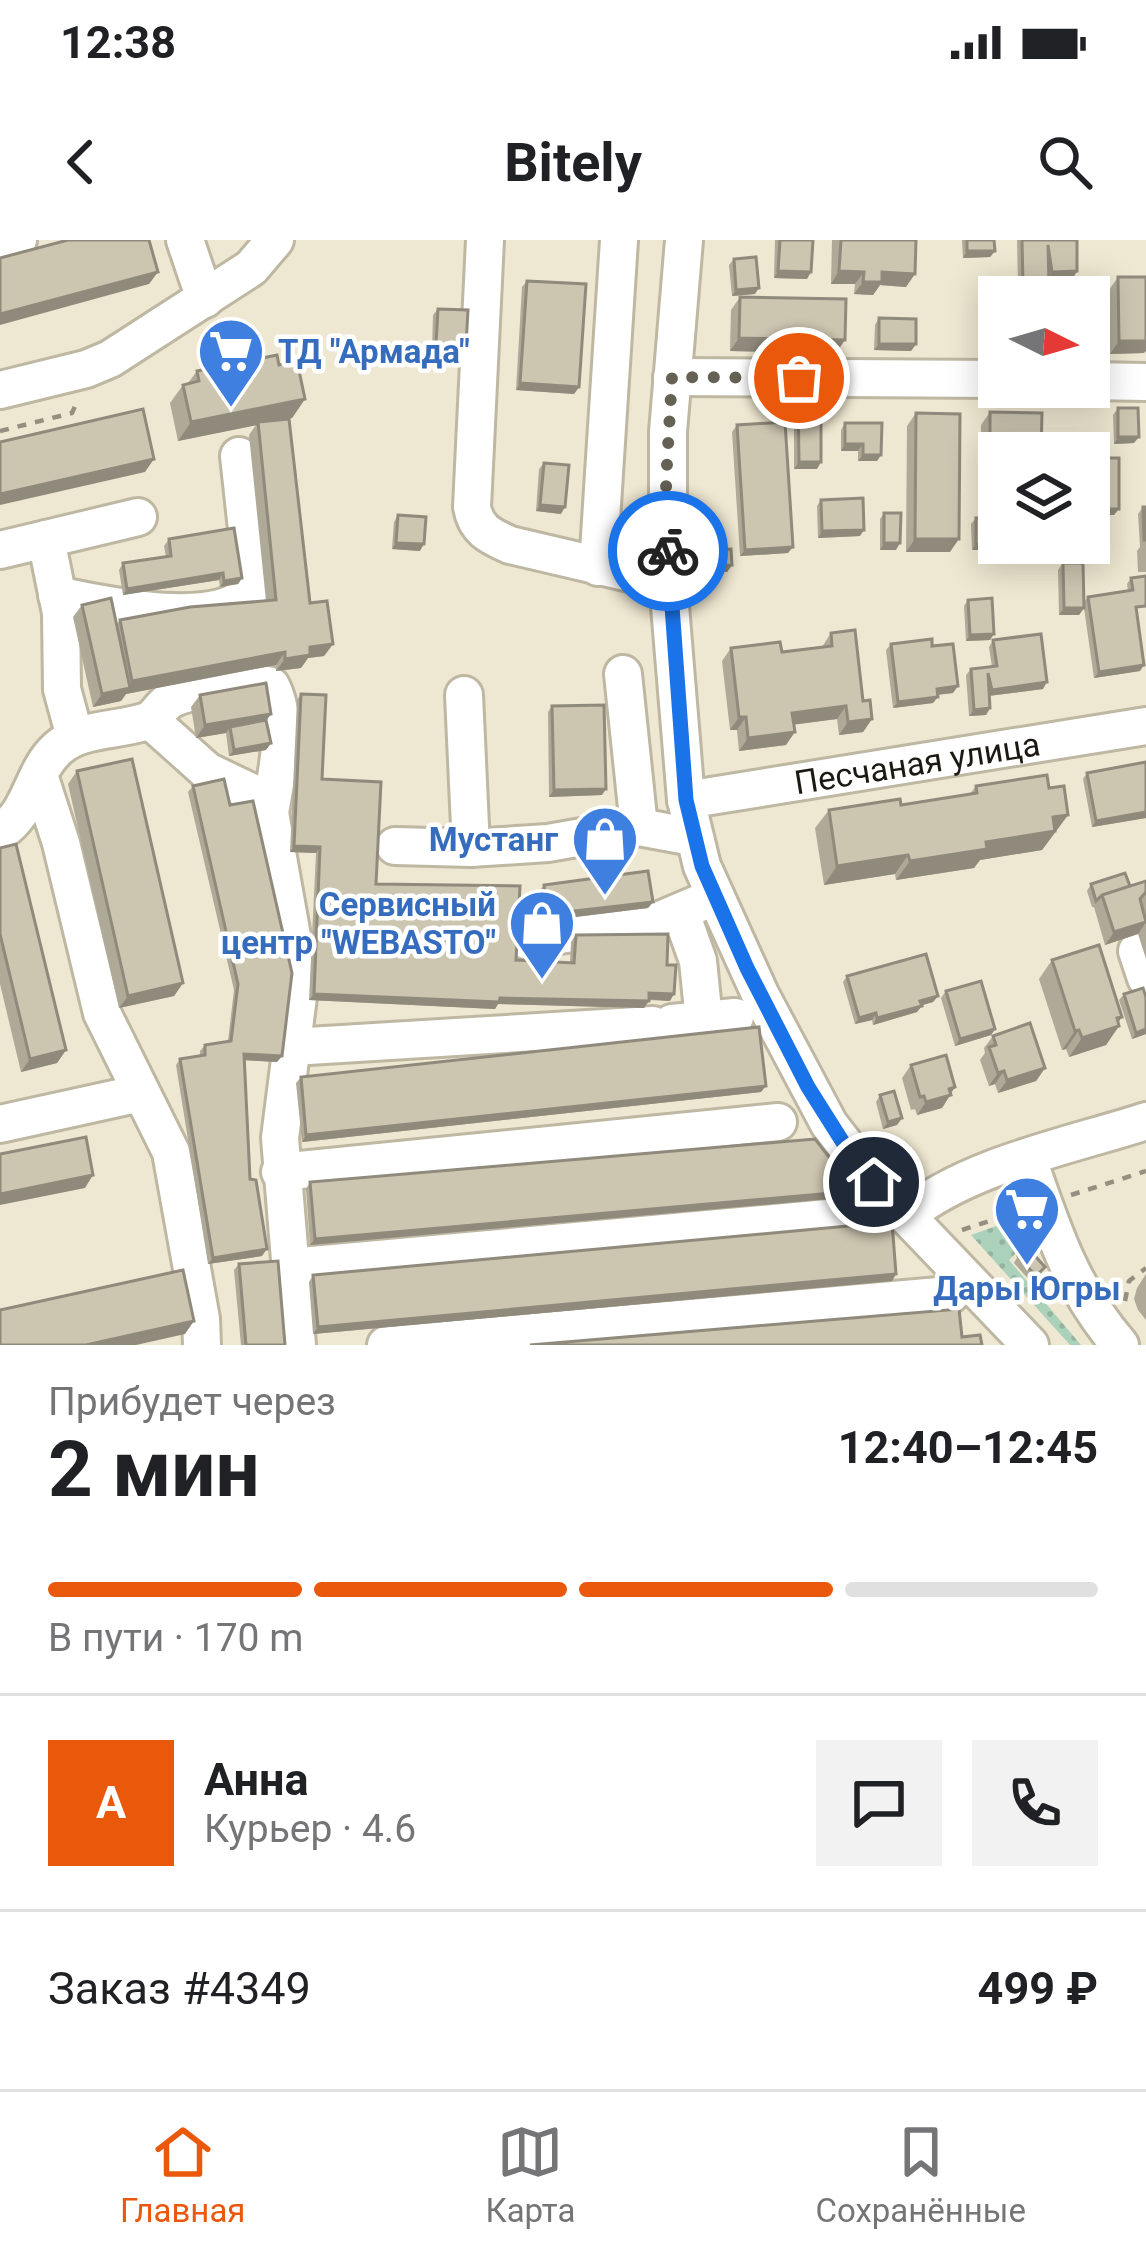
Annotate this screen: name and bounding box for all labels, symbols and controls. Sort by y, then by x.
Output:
text: 12:38 [60,16,176,69]
icon: back [48,129,114,195]
icon: search [1032,129,1098,195]
text: Bitely [504,131,642,194]
north arrow [978,276,1110,408]
map controls [978,276,1110,564]
supermarket icon: ТД "Армада" [196,316,266,410]
pin [748,327,850,429]
place label: ТД "Армада" [278,332,470,371]
icon: bag [766,345,832,411]
button: layers [978,432,1110,564]
courier [608,491,728,611]
icon: bike [635,518,701,584]
street label: Песчаная улица [792,724,1043,802]
shop icon: Мустанг [570,804,640,898]
place label: Мустанг [429,820,558,859]
place label: Сервисный центр "WEBASTO" [221,885,496,962]
shop icon: Сервисный центр "WEBASTO" [507,888,577,982]
pin [823,1131,925,1233]
icon: home [841,1149,907,1215]
supermarket icon: Дары Югры [992,1174,1062,1268]
place label: Дары Югры [933,1269,1121,1308]
text: Прибудет через [48,1379,336,1425]
text: 12:40–12:45 [838,1421,1098,1474]
text: 2 мин [48,1424,260,1515]
text: В пути · 170 m [48,1615,303,1661]
button: chat [816,1740,942,1866]
button: phone [972,1740,1098,1866]
text: Анна [204,1753,309,1806]
text: А [96,1776,126,1829]
text: Курьер · 4.6 [204,1806,416,1852]
text: Заказ #4349 [48,1962,311,2015]
text: 499 ₽ [978,1962,1098,2015]
tab: Главная [120,2119,245,2230]
tab: Карта [485,2119,575,2230]
tab: Сохранённые [815,2119,1026,2230]

